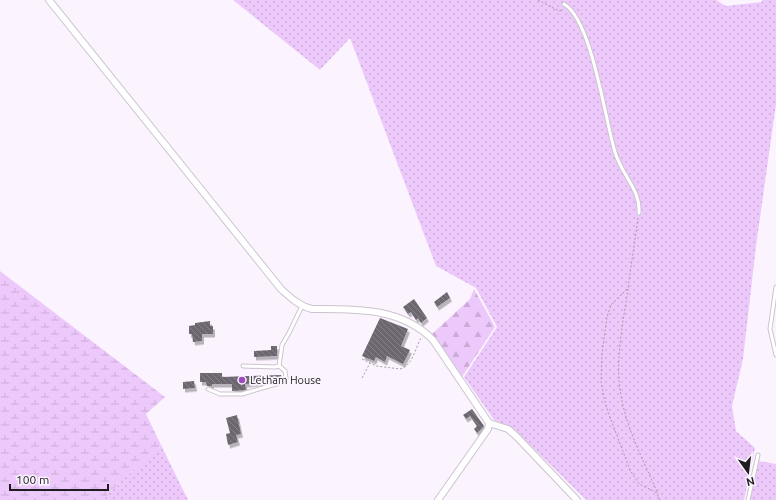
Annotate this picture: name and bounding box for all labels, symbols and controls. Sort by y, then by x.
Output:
place label: Letham House [250,374,321,386]
marker: Letham House [237,375,247,385]
north arrow [728,452,768,492]
scale bar [10,466,108,492]
text: 100 m [16,473,49,486]
text: N [745,475,756,489]

